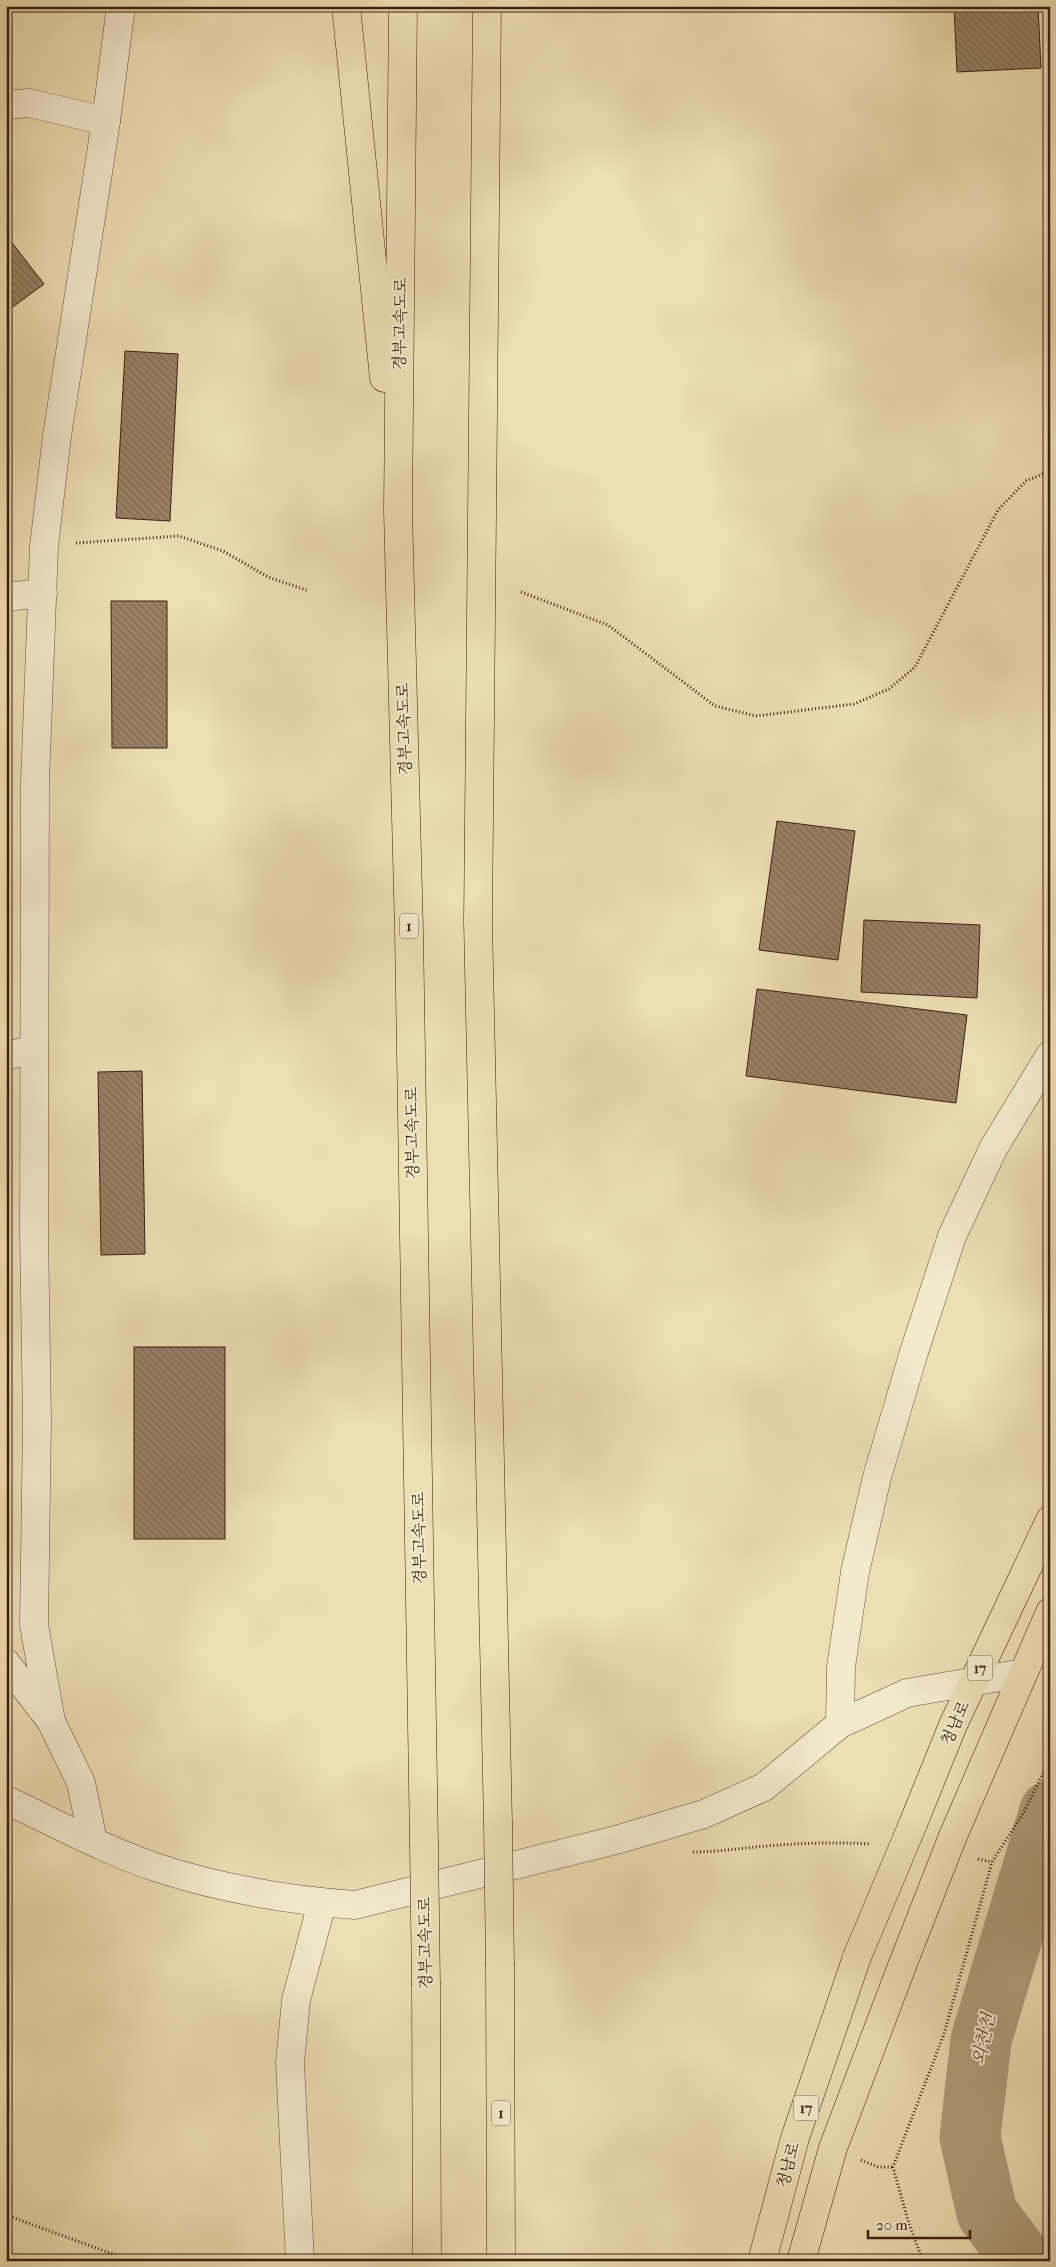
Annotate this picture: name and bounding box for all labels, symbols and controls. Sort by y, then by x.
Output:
street label: 경부고속도로 [390,277,410,371]
street label: 경부고속도로 [393,682,415,776]
road number: 1 [400,914,418,938]
street label: 경부고속도로 [402,1086,422,1180]
street label: 경부고속도로 [409,1491,429,1585]
road number: 17 [968,1656,992,1680]
street label: 청남로 [937,1697,973,1748]
street label: 경부고속도로 [415,1896,435,1990]
water label: 외천천 [968,2010,1000,2067]
road number: 17 [794,2096,818,2120]
road number: 1 [492,2100,510,2126]
street label: 청남로 [773,2140,803,2190]
scale bar [868,2207,971,2239]
text: 20 m [876,2216,908,2234]

